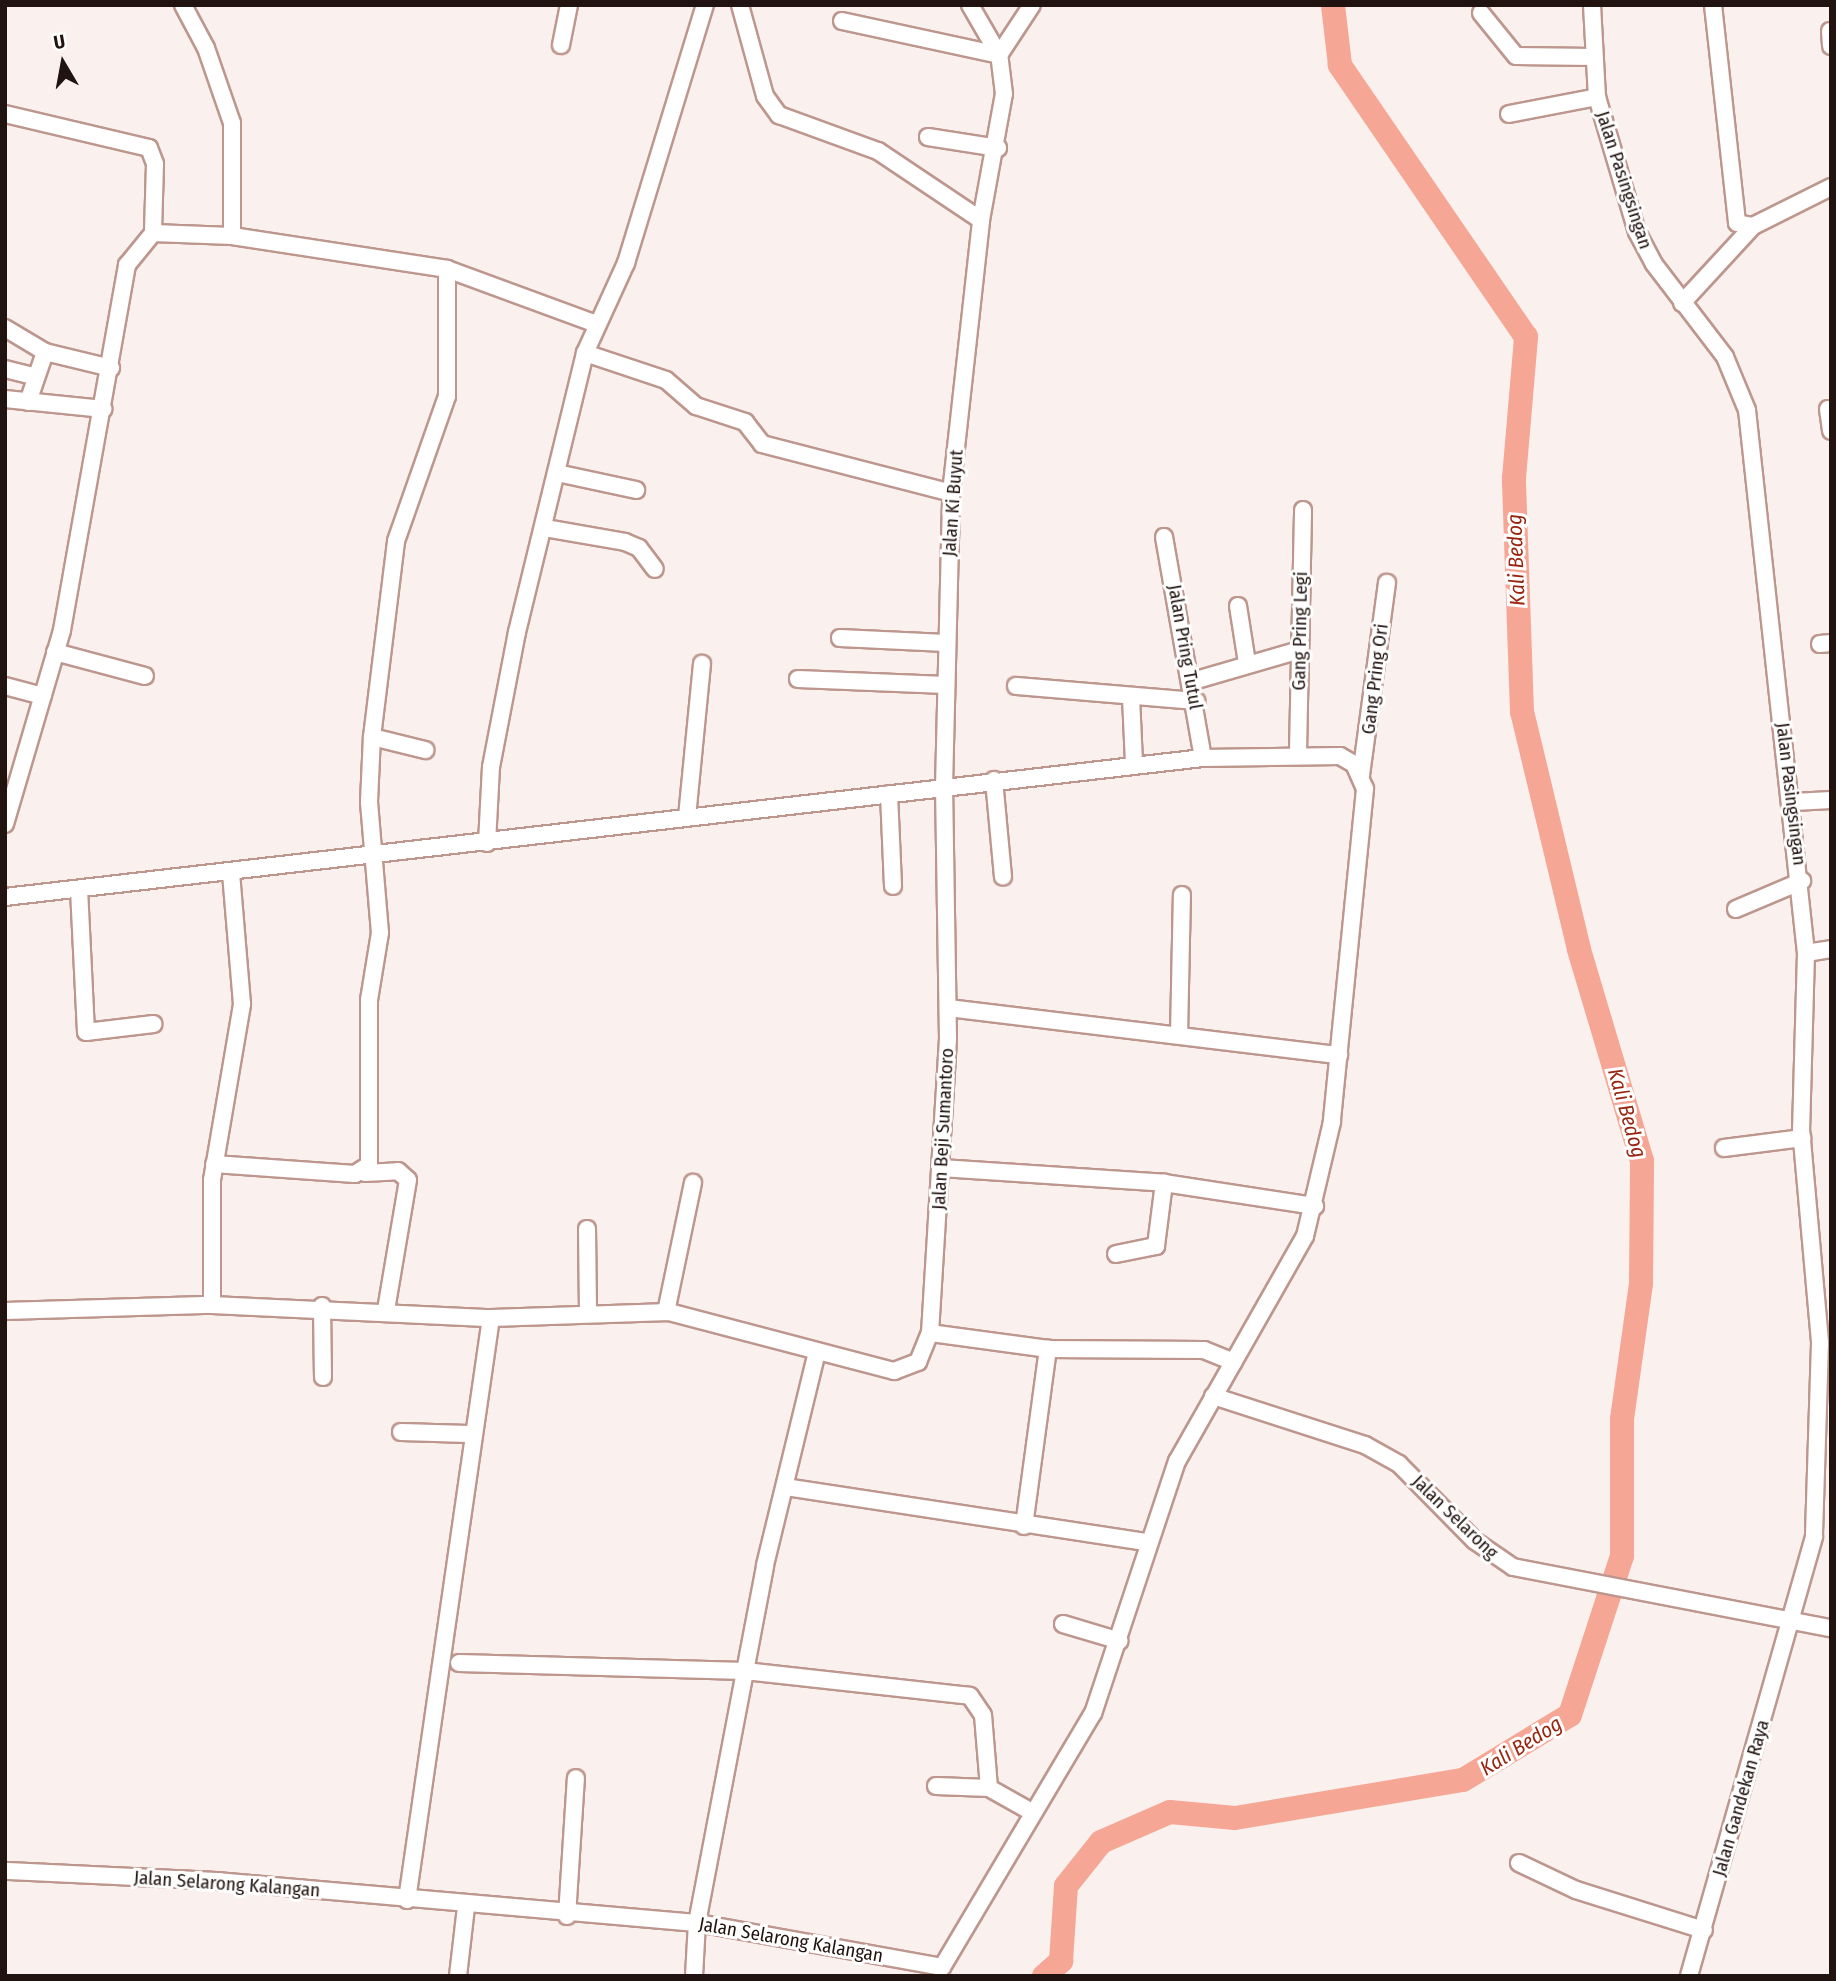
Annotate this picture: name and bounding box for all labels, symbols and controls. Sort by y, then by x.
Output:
north arrow [28,28,98,98]
text: U [52,30,67,54]
street label: Jalan Pasingsingan [1591,108,1657,252]
street label: Jalan Ki Buyut [938,449,968,557]
water label: Kali Bedog [1502,514,1530,606]
street label: Gang Pring Legi [1288,571,1312,691]
street label: Jalan Pring Tutul [1163,583,1207,711]
street label: Gang Pring Ori [1357,622,1393,736]
street label: Jalan Pasingsingan [1771,721,1811,867]
street label: Jalan Beji Sumantoro [927,1047,959,1211]
water label: Kali Bedog [1602,1065,1652,1161]
street label: Jalan Selarong [1407,1470,1503,1564]
water label: Kali Bedog [1475,1711,1567,1781]
street label: Jalan Gandekan Raya [1708,1717,1774,1879]
street label: Jalan Selarong Kalangan [133,1866,321,1902]
street label: Jalan Selarong Kalangan [697,1913,885,1967]

